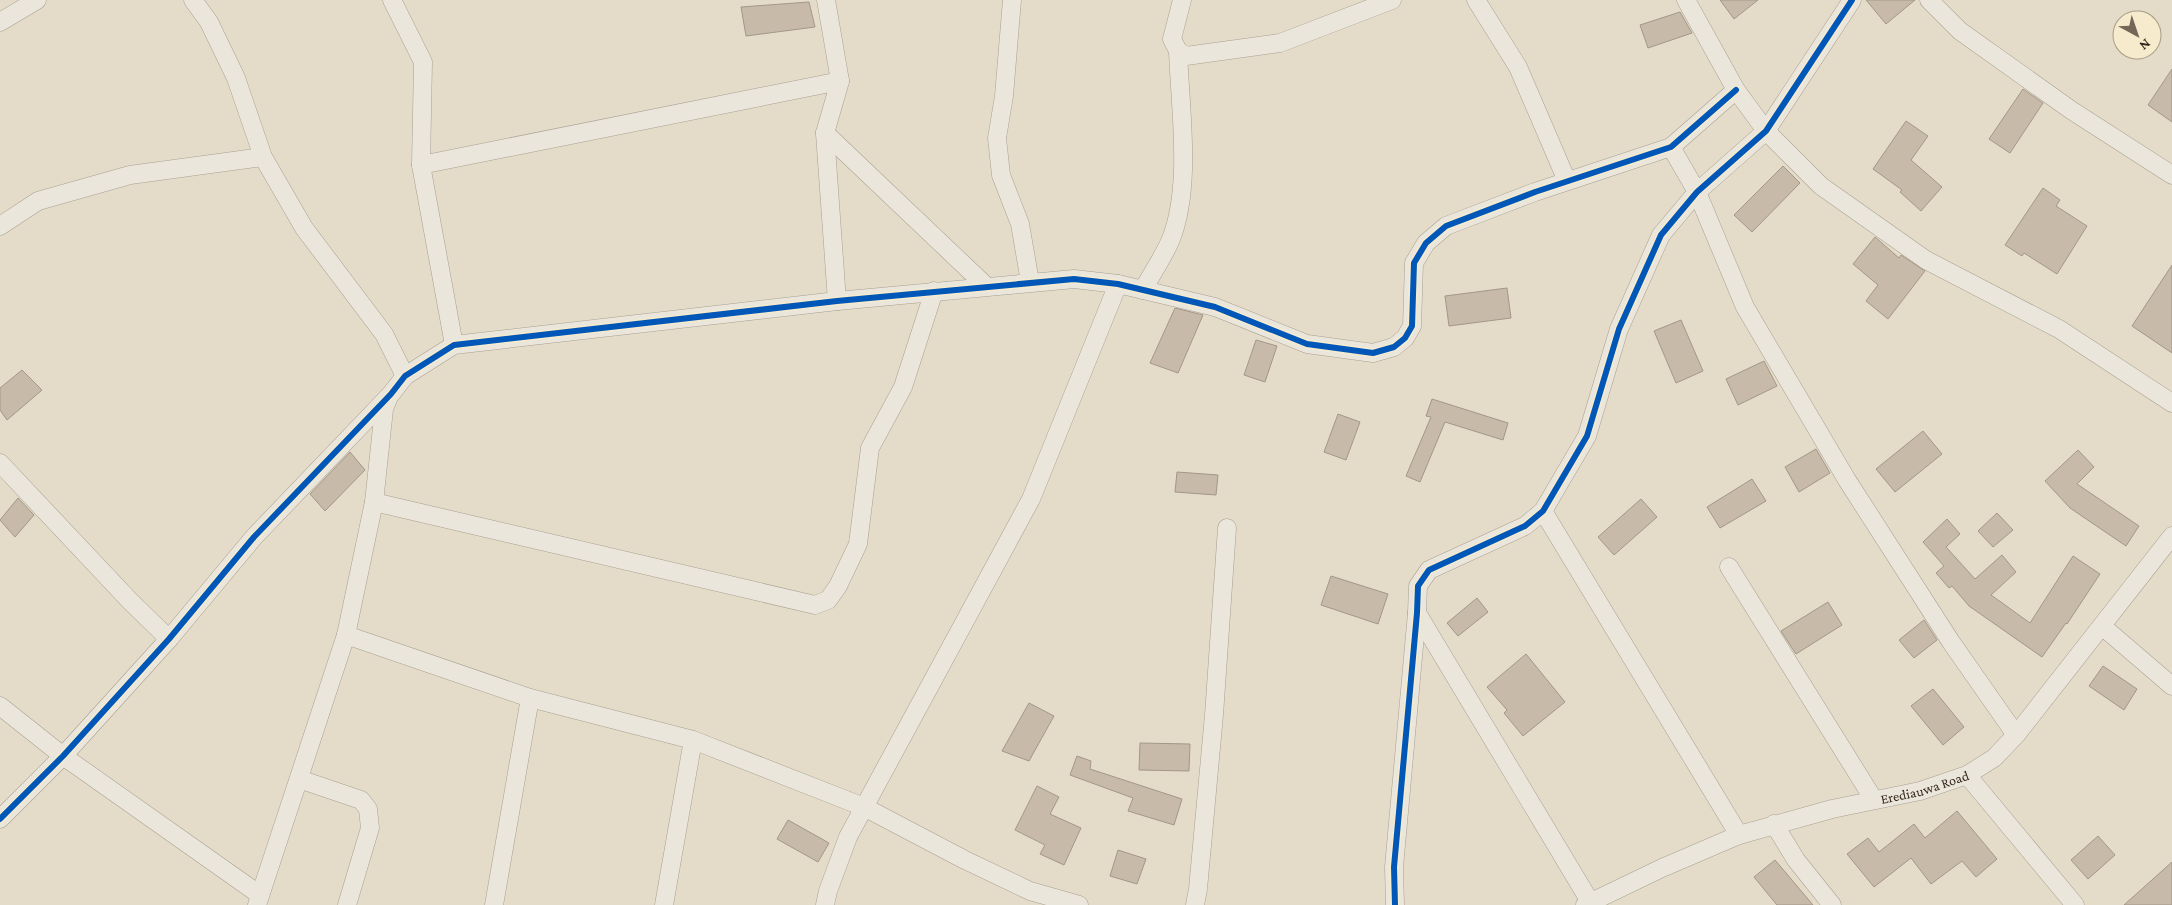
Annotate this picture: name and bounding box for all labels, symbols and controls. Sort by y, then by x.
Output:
north arrow [2112,10,2162,60]
text: N [2136,36,2154,54]
street label: Erediauwa Road [1879,767,1971,807]

